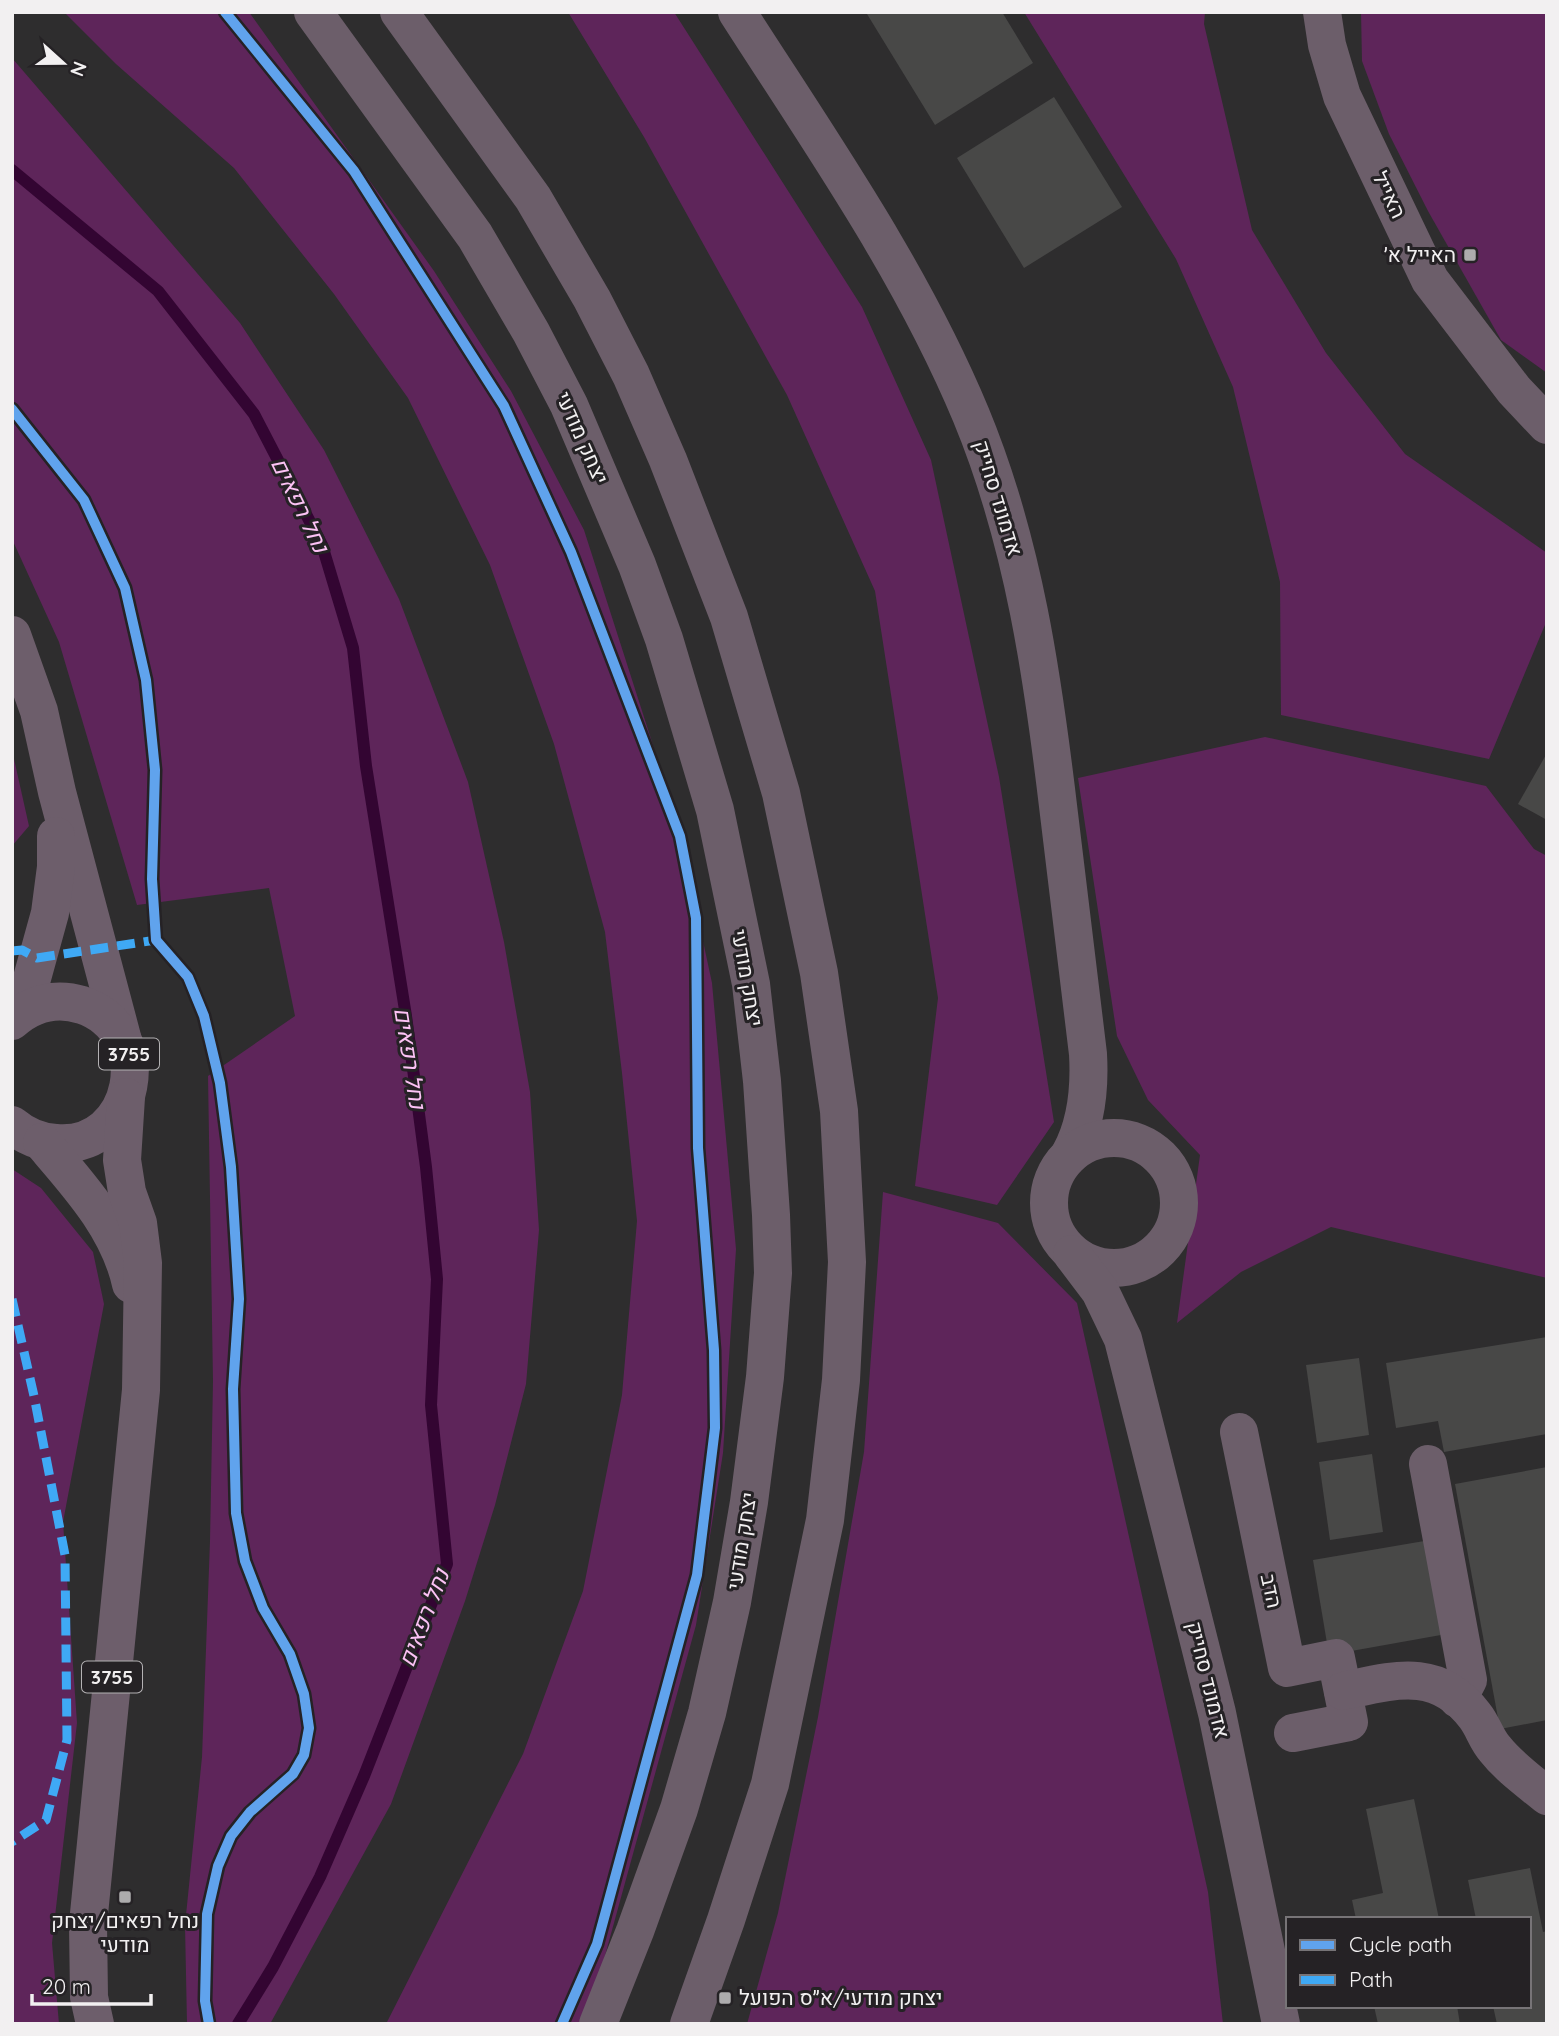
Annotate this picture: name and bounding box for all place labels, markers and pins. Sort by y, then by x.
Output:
place label: האייל א׳ [1384,241,1456,267]
marker: האייל א׳ [1462,247,1478,263]
marker: נחל רפאים/יצחק מודעי [117,1889,133,1905]
place label: נחל רפאים/יצחק מודעי [51,1907,199,1957]
place label: יצחק מודעי/א״ס הפועל [739,1984,942,2010]
marker: יצחק מודעי/א״ס הפועל [717,1990,733,2006]

